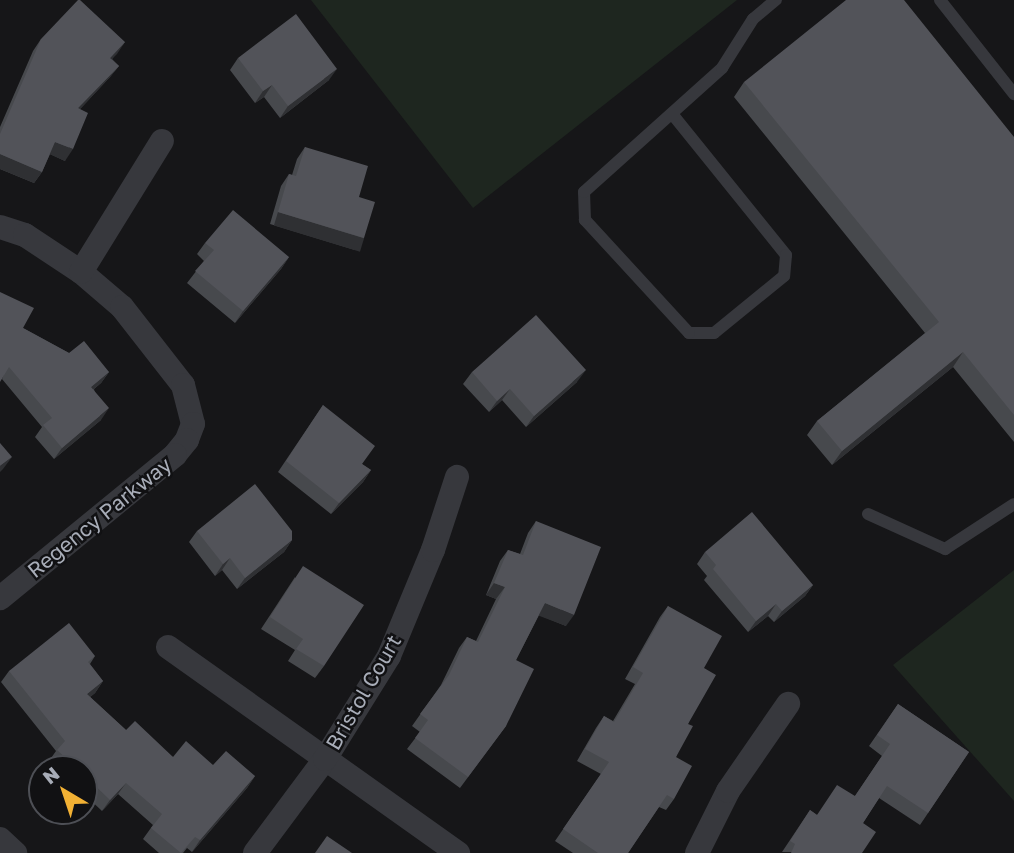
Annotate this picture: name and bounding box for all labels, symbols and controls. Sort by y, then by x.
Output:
street label: Regency Parkway [22,451,176,583]
street label: Bristol Court [320,630,406,754]
north arrow [28,755,98,825]
text: N [38,761,64,788]

